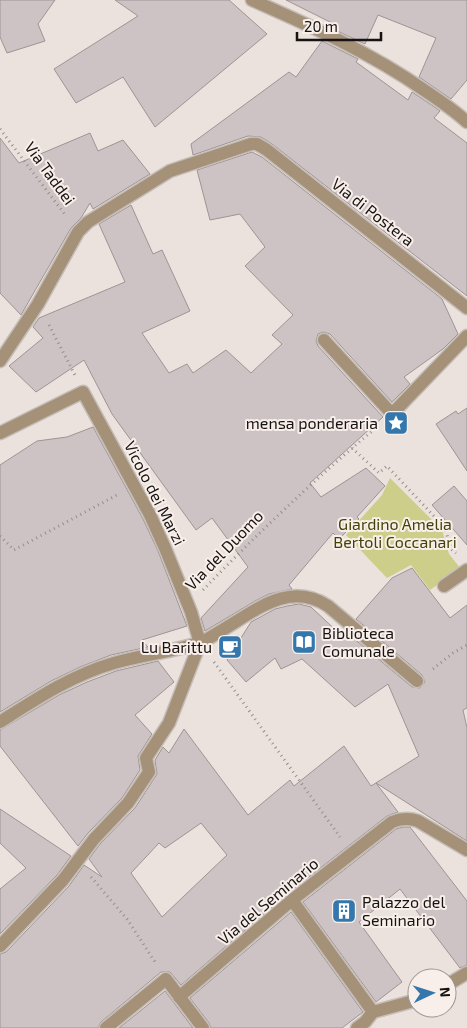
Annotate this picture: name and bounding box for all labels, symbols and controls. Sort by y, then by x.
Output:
scale bar [297,10,381,42]
text: 20 m [304,17,338,35]
street label: Via Taddei [21,138,80,208]
street label: Via di Postera [328,174,418,250]
place icon: mensa ponderaria [383,410,409,436]
place label: mensa ponderaria [246,413,378,432]
street label: Vicolo dei Marzi [121,437,190,548]
street label: Via del Duomo [181,506,266,594]
park label: Giardino Amelia Bertoli Coccanari [333,514,457,551]
place label: Biblioteca Comunale [322,623,395,660]
library icon: Biblioteca Comunale [291,629,317,655]
cafe icon: Lu Barittu [217,634,243,660]
place label: Lu Barittu [141,637,212,656]
street label: Via del Seminario [214,853,322,948]
place label: Palazzo del Seminario [362,892,445,929]
building icon: Palazzo del Seminario [331,898,357,924]
north arrow [407,968,457,1018]
text: N [437,986,454,998]

